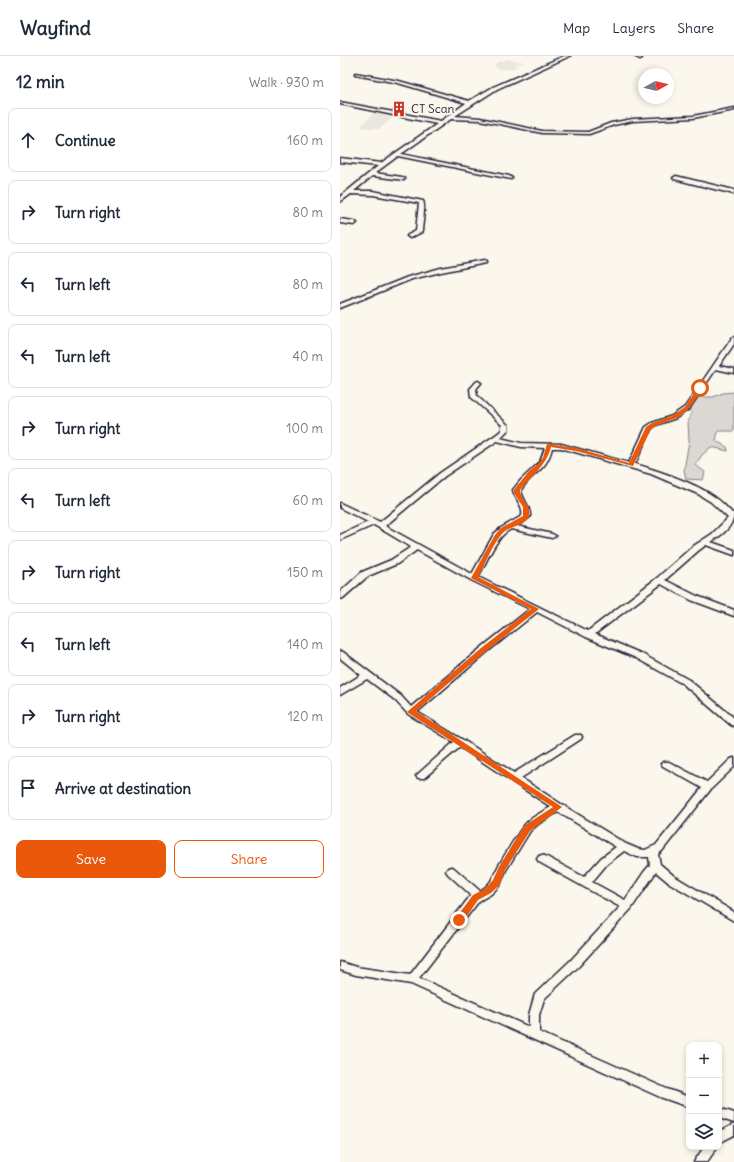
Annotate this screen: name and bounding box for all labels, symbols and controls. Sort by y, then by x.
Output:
text: Wayfind [20,16,91,40]
text: Map [563,19,590,37]
text: Layers [612,19,655,37]
text: Share [677,19,714,37]
north arrow [638,68,674,104]
text: 12 min [16,71,65,93]
text: Walk · 930 m [249,74,324,91]
building icon: CT Scan [390,100,408,118]
place label: CT Scan [411,101,455,116]
icon: ahead [17,129,39,151]
text: Continue [55,131,116,150]
text: 160 m [287,132,323,149]
icon: right [17,201,39,223]
text: Turn right [55,203,120,222]
text: 80 m [292,204,323,221]
icon: left [17,273,39,295]
text: Turn left [55,275,110,294]
text: 80 m [292,276,323,293]
icon: left [17,345,39,367]
text: Turn left [55,347,110,366]
text: 40 m [292,348,323,365]
route start [691,379,709,397]
icon: right [17,417,39,439]
text: Turn right [55,419,120,438]
text: 100 m [286,420,323,437]
icon: left [17,489,39,511]
text: Turn left [55,491,110,510]
text: 60 m [292,492,323,509]
icon: right [17,561,39,583]
text: Turn right [55,563,120,582]
text: 150 m [287,564,323,581]
icon: left [17,633,39,655]
text: Turn left [55,635,110,654]
text: 140 m [287,636,323,653]
icon: right [17,705,39,727]
text: Turn right [55,707,120,726]
text: 120 m [288,708,323,725]
icon: arrive [17,777,39,799]
text: Arrive at destination [55,779,191,798]
button: Save [16,840,166,878]
button: Share [174,840,324,878]
route end [450,911,468,929]
map controls [686,1042,722,1150]
button: + [686,1042,722,1078]
button: − [686,1078,722,1114]
button: layers [686,1114,722,1150]

